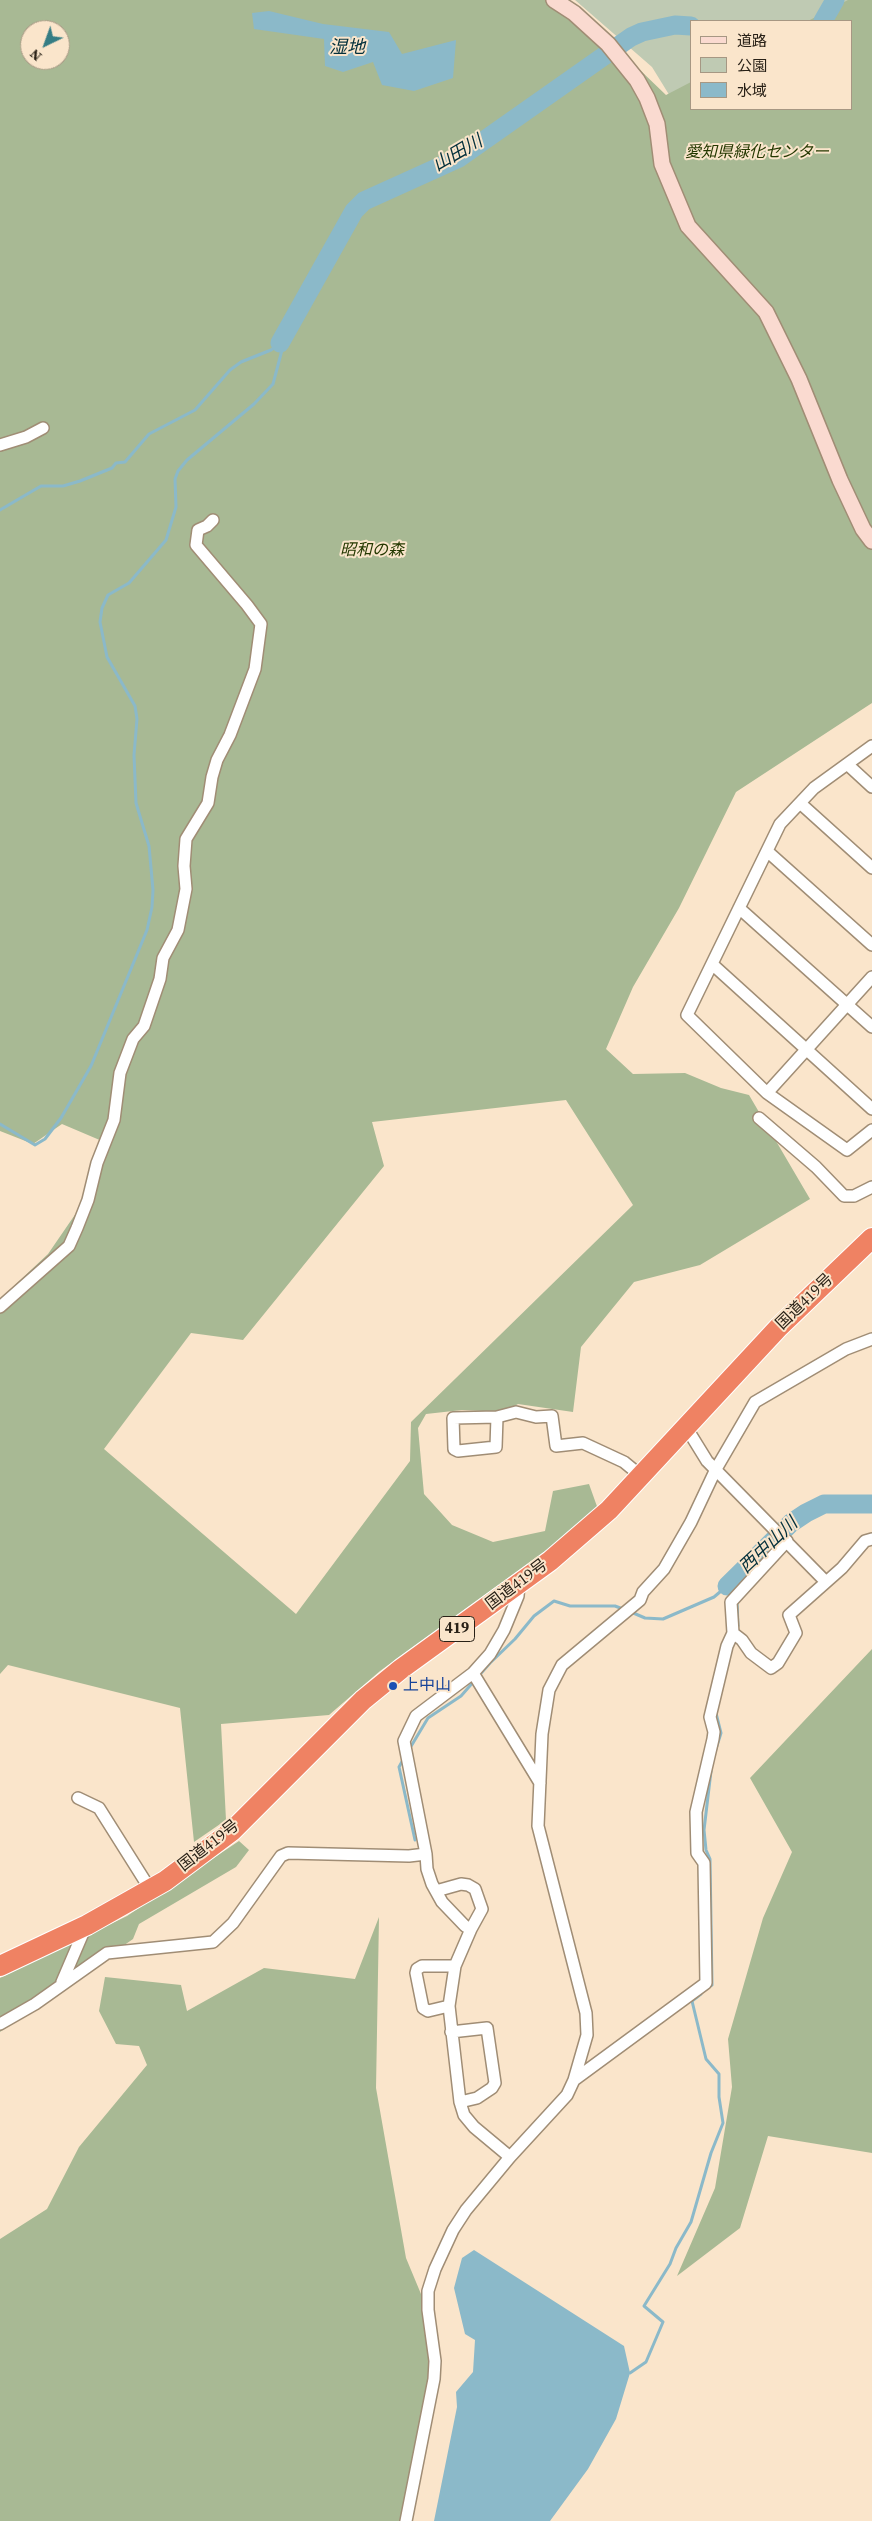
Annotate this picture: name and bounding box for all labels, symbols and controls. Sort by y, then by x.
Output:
north arrow [20,20,70,70]
legend [690,20,852,110]
text: 道路 [737,30,767,51]
water label: 湿地 [329,37,365,59]
text: N [25,45,46,66]
text: 公園 [737,55,767,76]
text: 水域 [737,80,767,101]
water label: 山田川 [429,131,487,177]
park label: 愛知県緑化センター [685,143,829,163]
park label: 昭和の森 [340,541,404,561]
street label: 国道419号 [772,1270,838,1334]
water label: 西中山川 [735,1514,803,1578]
street label: 国道419号 [482,1556,552,1614]
road number: 419 [440,1616,474,1642]
place label: 上中山 [403,1676,451,1696]
marker: 上中山 [387,1680,399,1692]
street label: 国道419号 [175,1816,243,1876]

